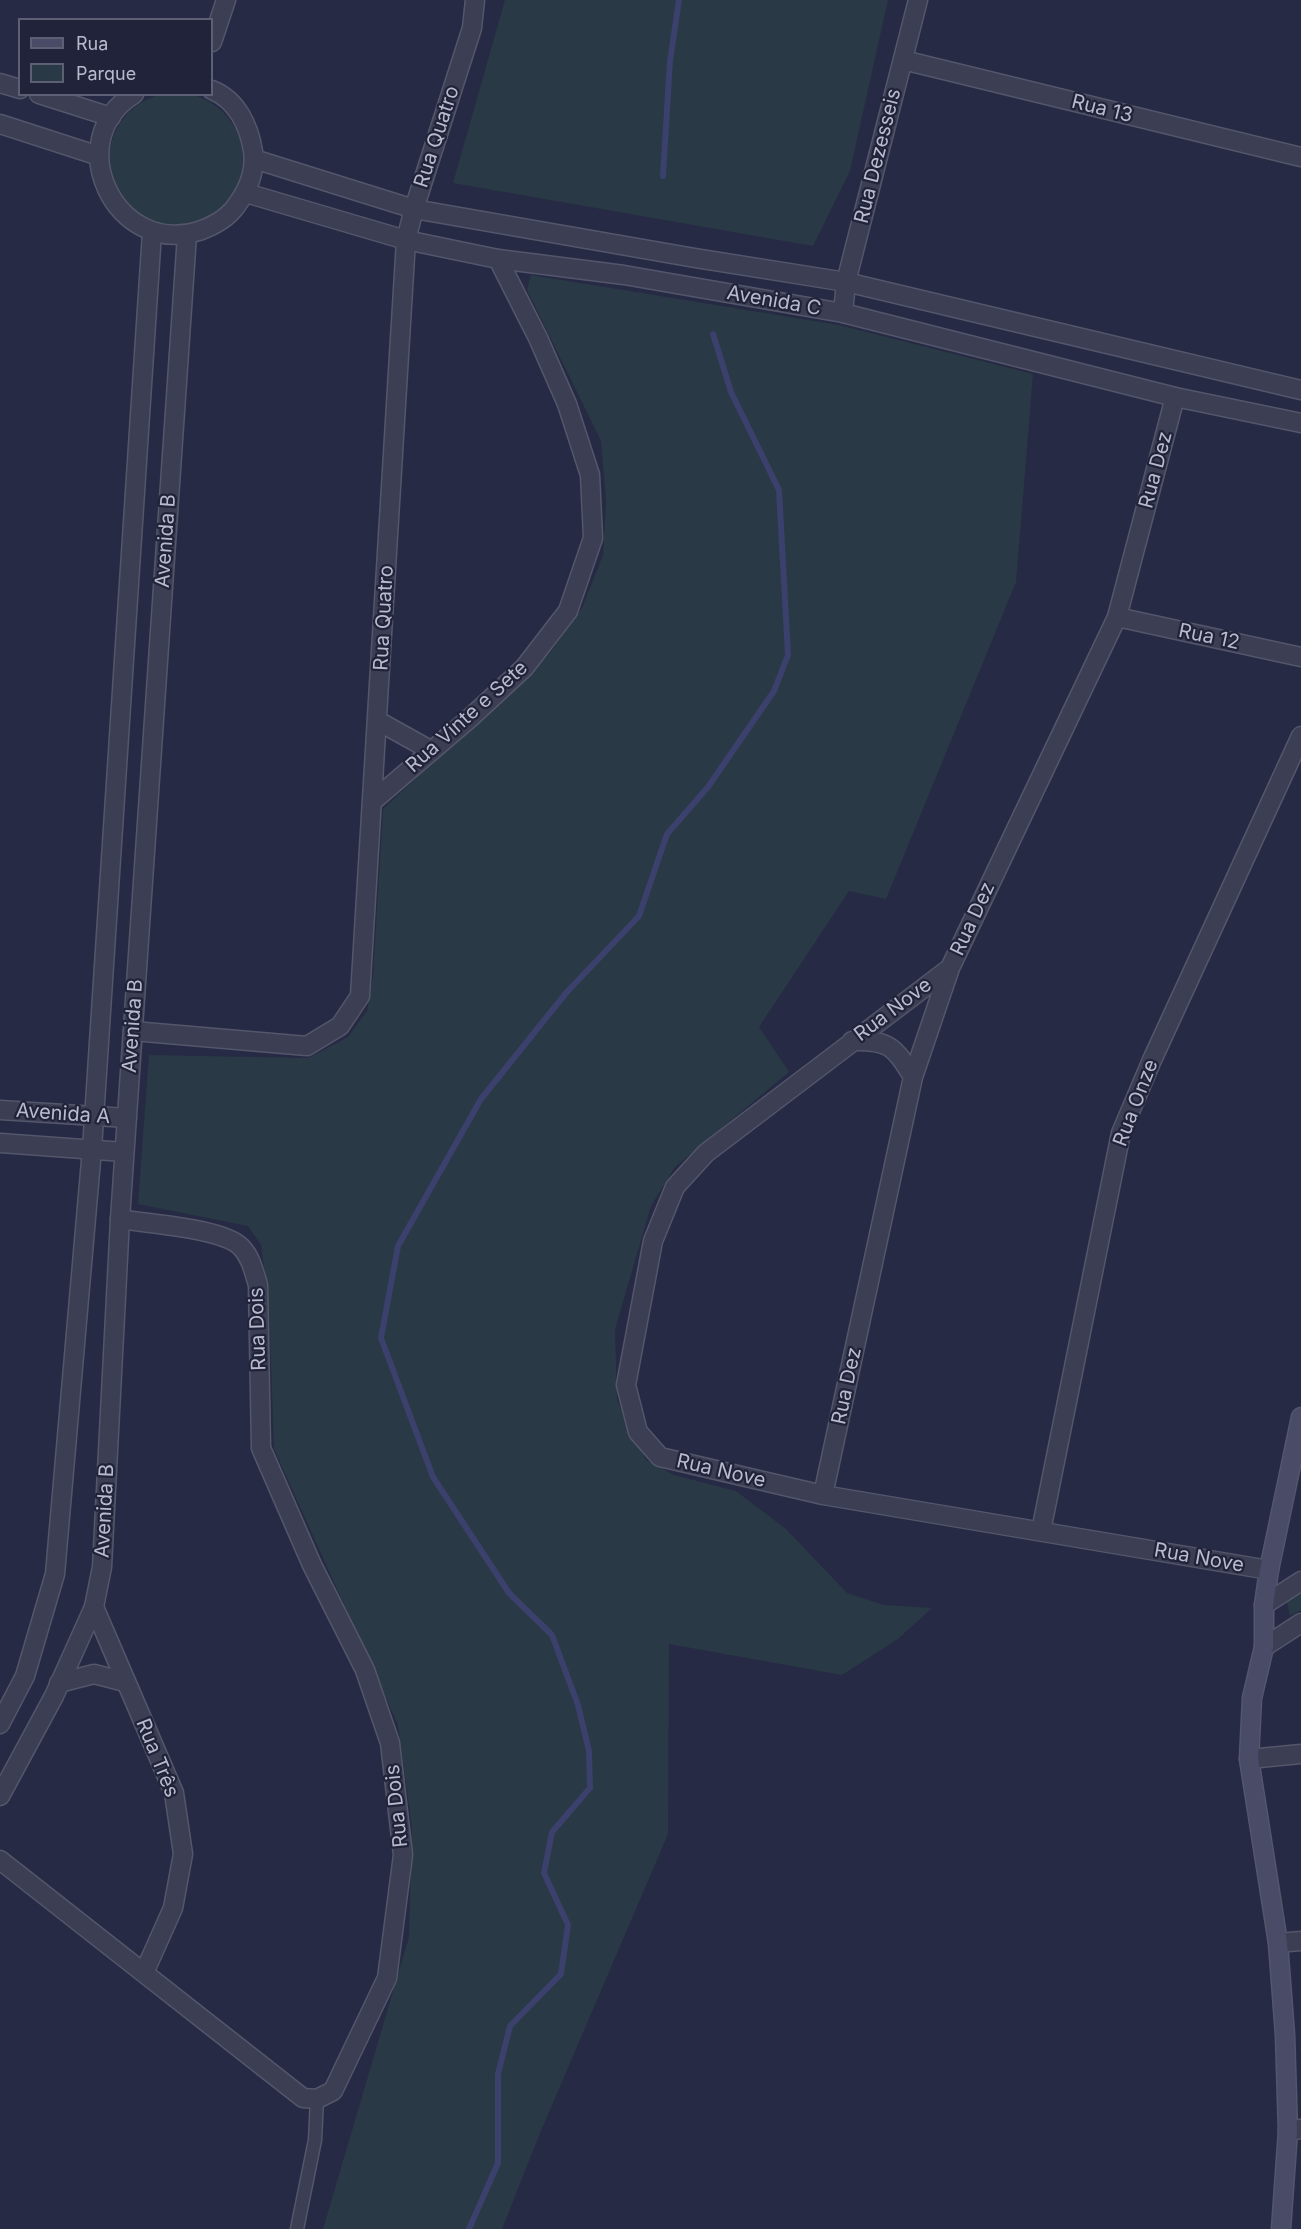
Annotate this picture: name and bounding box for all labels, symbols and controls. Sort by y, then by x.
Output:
legend [18,18,213,96]
text: Rua [76,33,108,54]
text: Parque [76,63,136,84]
street label: Rua Quatro [409,83,465,191]
street label: Rua Dezesseis [850,86,906,226]
street label: Rua 13 [1069,90,1135,128]
street label: Avenida C [725,281,823,321]
street label: Rua Dez [1134,429,1178,511]
street label: Avenida B [151,493,181,589]
street label: Rua Quatro [369,565,399,671]
street label: Rua 12 [1176,619,1242,655]
street label: Rua Vinte e Sete [401,656,533,778]
street label: Rua Dez [946,878,1000,960]
street label: Rua Nove [850,973,936,1047]
street label: Avenida B [118,978,148,1074]
street label: Rua Onze [1108,1056,1164,1150]
street label: Avenida A [15,1099,111,1129]
street label: Rua Dois [245,1287,271,1371]
street label: Rua Dez [827,1345,867,1427]
street label: Rua Nove [674,1449,768,1493]
street label: Avenida B [91,1464,119,1558]
street label: Rua Nove [1152,1538,1246,1578]
street label: Rua Três [130,1715,184,1801]
street label: Rua Dois [381,1763,413,1849]

